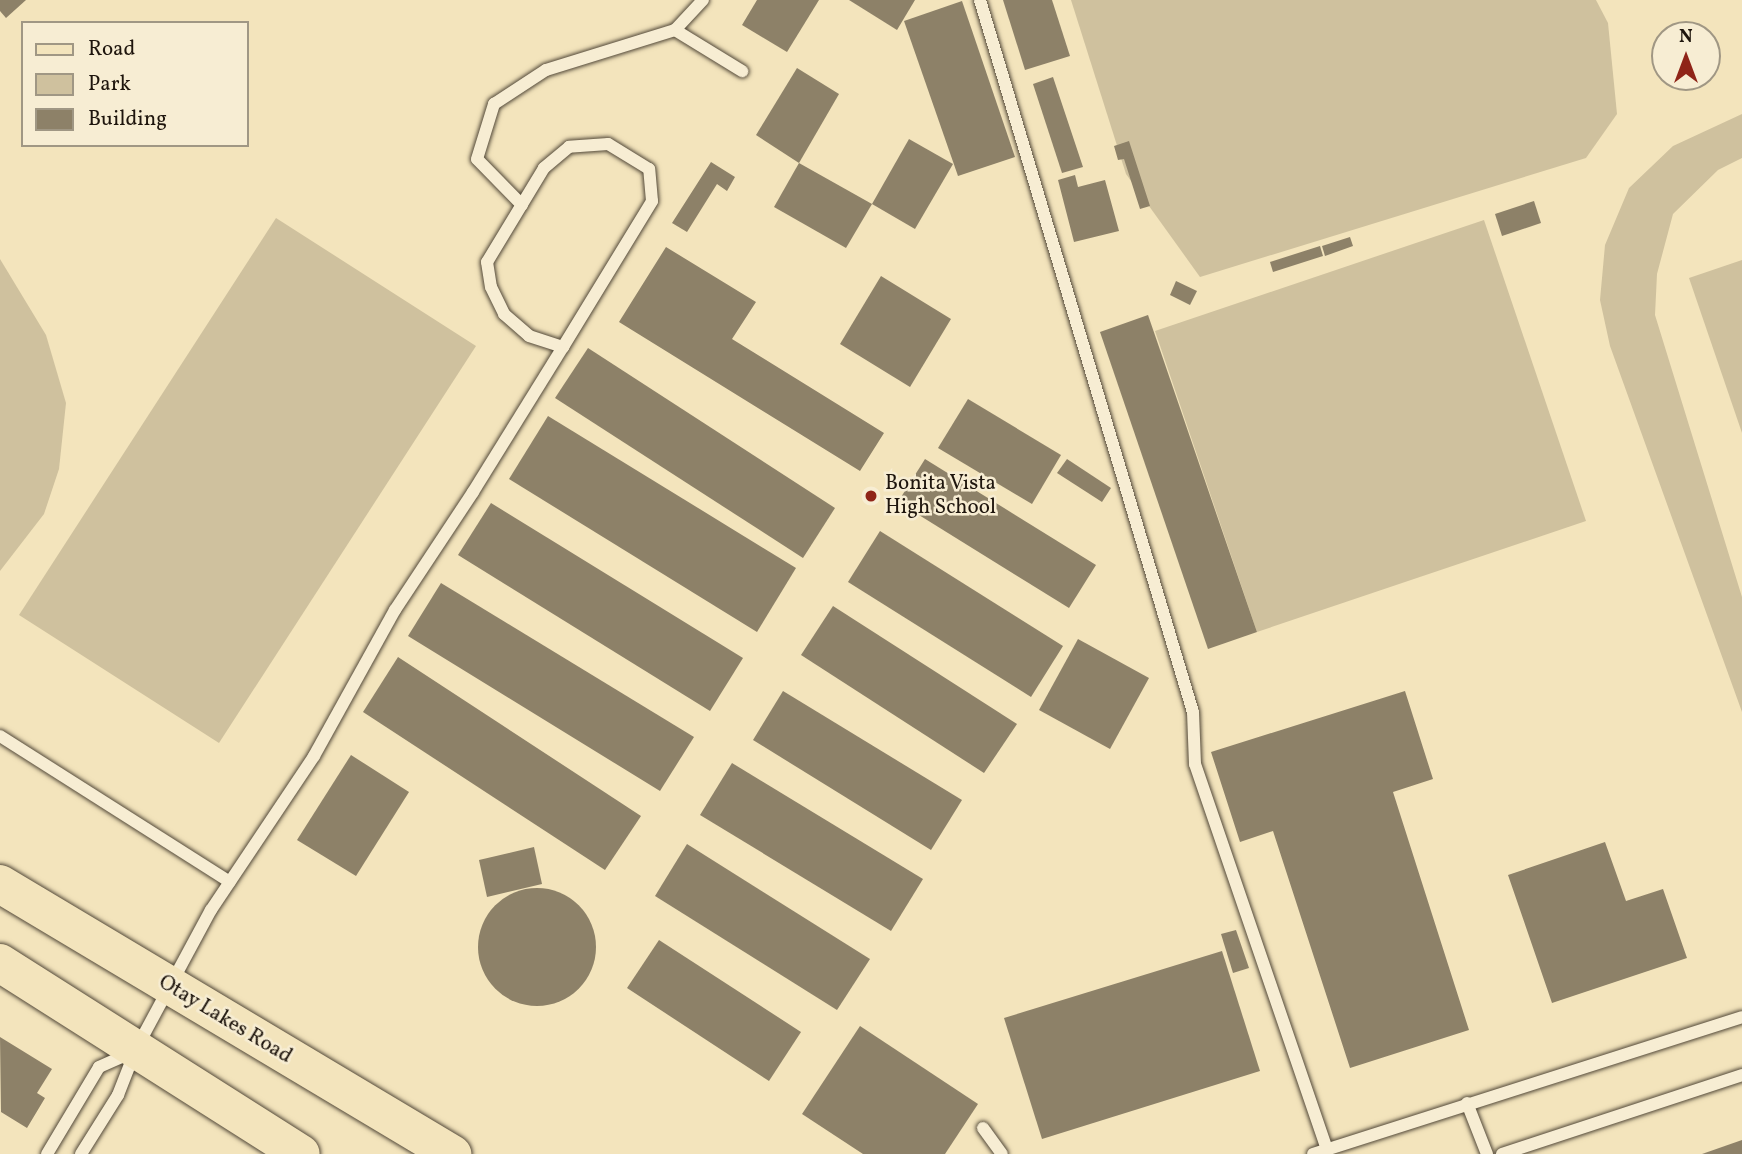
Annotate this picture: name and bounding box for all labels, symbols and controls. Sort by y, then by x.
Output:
legend [21,21,248,147]
north arrow [1651,21,1721,91]
text: N [1679,24,1693,50]
text: Road [88,35,135,64]
text: Park [88,70,131,99]
text: Building [88,105,167,134]
place label: Bonita Vista High School [885,471,997,521]
marker: Bonita Vista High School [863,488,879,504]
street label: Otay Lakes Road [153,970,297,1070]

